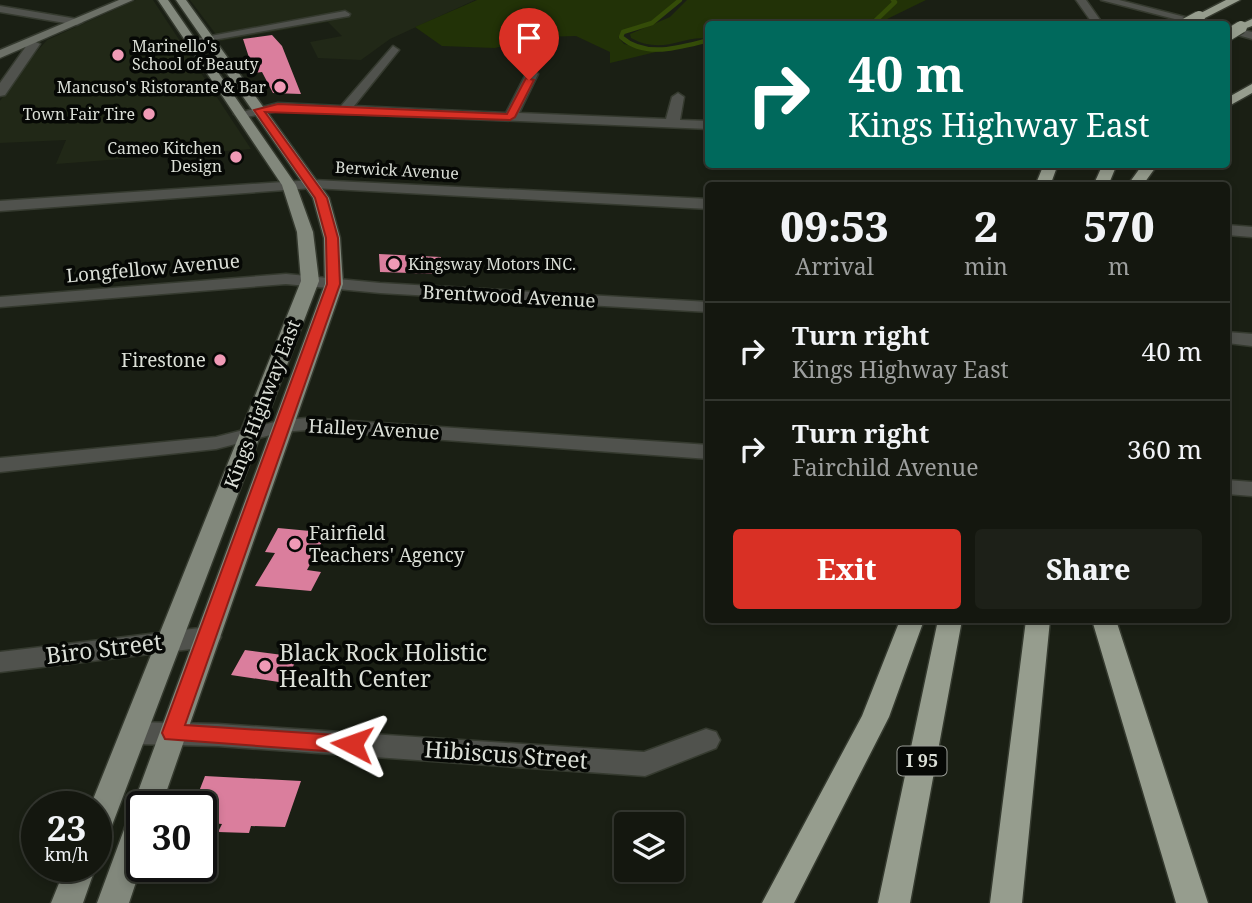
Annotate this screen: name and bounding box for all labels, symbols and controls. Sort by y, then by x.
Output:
pin [499,8,559,80]
icon: arrive [510,19,548,57]
place label: Marinello's School of Beauty [132,35,259,75]
text: 40 m [848,40,964,106]
marker: Marinello's School of Beauty [110,47,126,63]
icon: right [733,49,824,140]
place label: Mancuso's Ristorante & Bar [57,76,266,98]
marker: Mancuso's Ristorante & Bar [272,79,288,95]
place label: Town Fair Tire [23,103,135,125]
text: Kings Highway East [848,103,1149,146]
marker: Town Fair Tire [141,106,157,122]
place label: Cameo Kitchen Design [107,137,222,177]
marker: Cameo Kitchen Design [228,149,244,165]
street label: Berwick Avenue [334,156,460,184]
text: 09:53 [780,197,889,254]
text: 2 [974,197,998,254]
text: 570 [1083,197,1155,254]
street label: Longfellow Avenue [65,247,241,289]
text: Arrival [795,250,874,282]
text: min [964,250,1008,282]
text: m [1108,250,1130,282]
place label: Kingsway Motors INC. [408,253,576,275]
marker: Kingsway Motors INC. [386,256,402,272]
street label: Brentwood Avenue [422,278,596,314]
street label: Kings Highway East [218,316,306,492]
text: Turn right [792,317,929,353]
icon: right [733,332,771,370]
text: 40 m [1142,333,1202,369]
place label: Firestone [121,347,206,373]
marker: Firestone [212,352,228,368]
text: Kings Highway East [792,353,1009,385]
street label: Halley Avenue [308,413,440,445]
text: Turn right [792,415,929,451]
icon: right [733,430,771,468]
text: 360 m [1127,431,1202,467]
text: Fairchild Avenue [792,451,979,483]
place label: Fairfield Teachers' Agency [309,520,465,568]
button: Exit [733,529,961,609]
button: Share [975,529,1202,609]
marker: Fairfield Teachers' Agency [287,536,303,552]
street label: Biro Street [44,625,164,671]
place label: Black Rock Holistic Health Center [279,636,487,694]
marker: Black Rock Holistic Health Center [257,658,273,674]
position arrow [315,707,389,781]
street label: Hibiscus Street [423,732,589,776]
road number: I 95 [898,746,946,776]
speed limit sign: 30 [126,791,217,882]
text: 23 [47,804,86,851]
map controls [614,812,684,882]
button: layers [614,812,684,882]
text: km/h [44,842,89,866]

